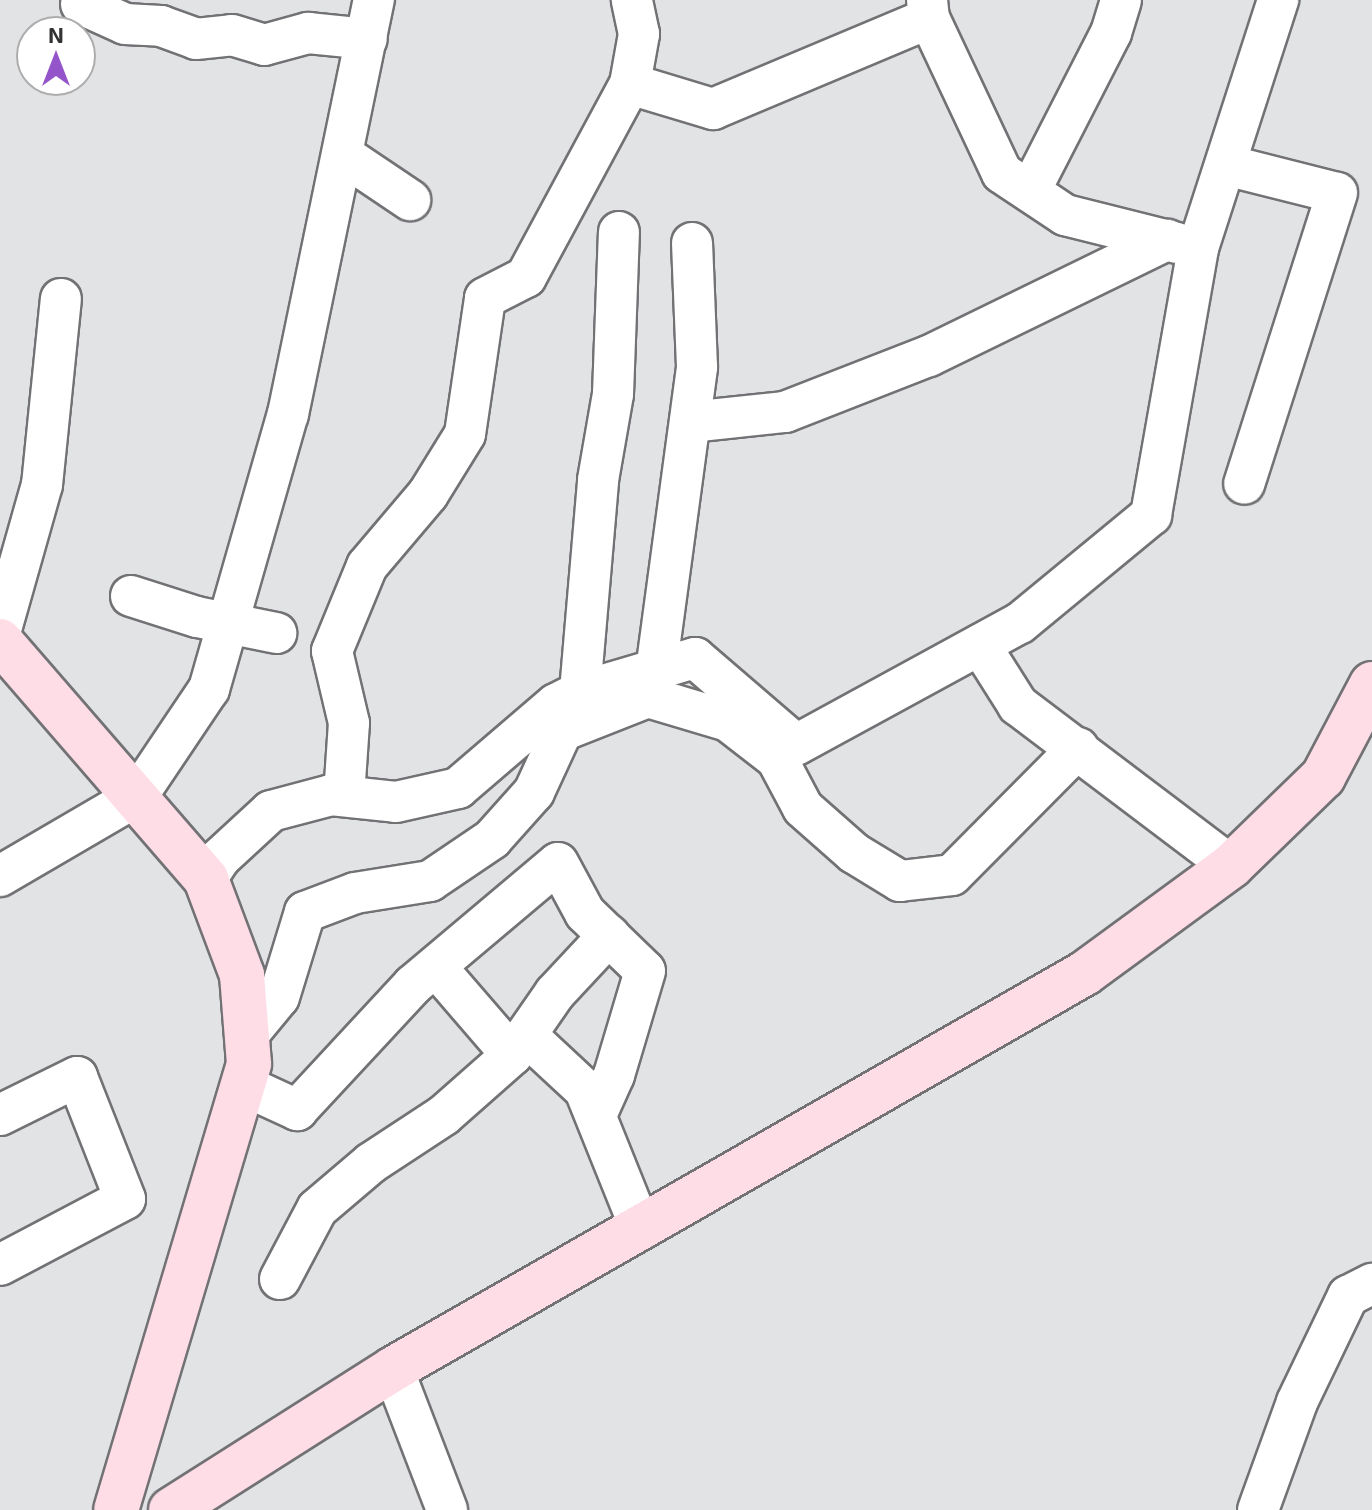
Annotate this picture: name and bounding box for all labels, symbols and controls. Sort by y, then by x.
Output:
north arrow [16,16,96,96]
text: N [48,21,64,47]

